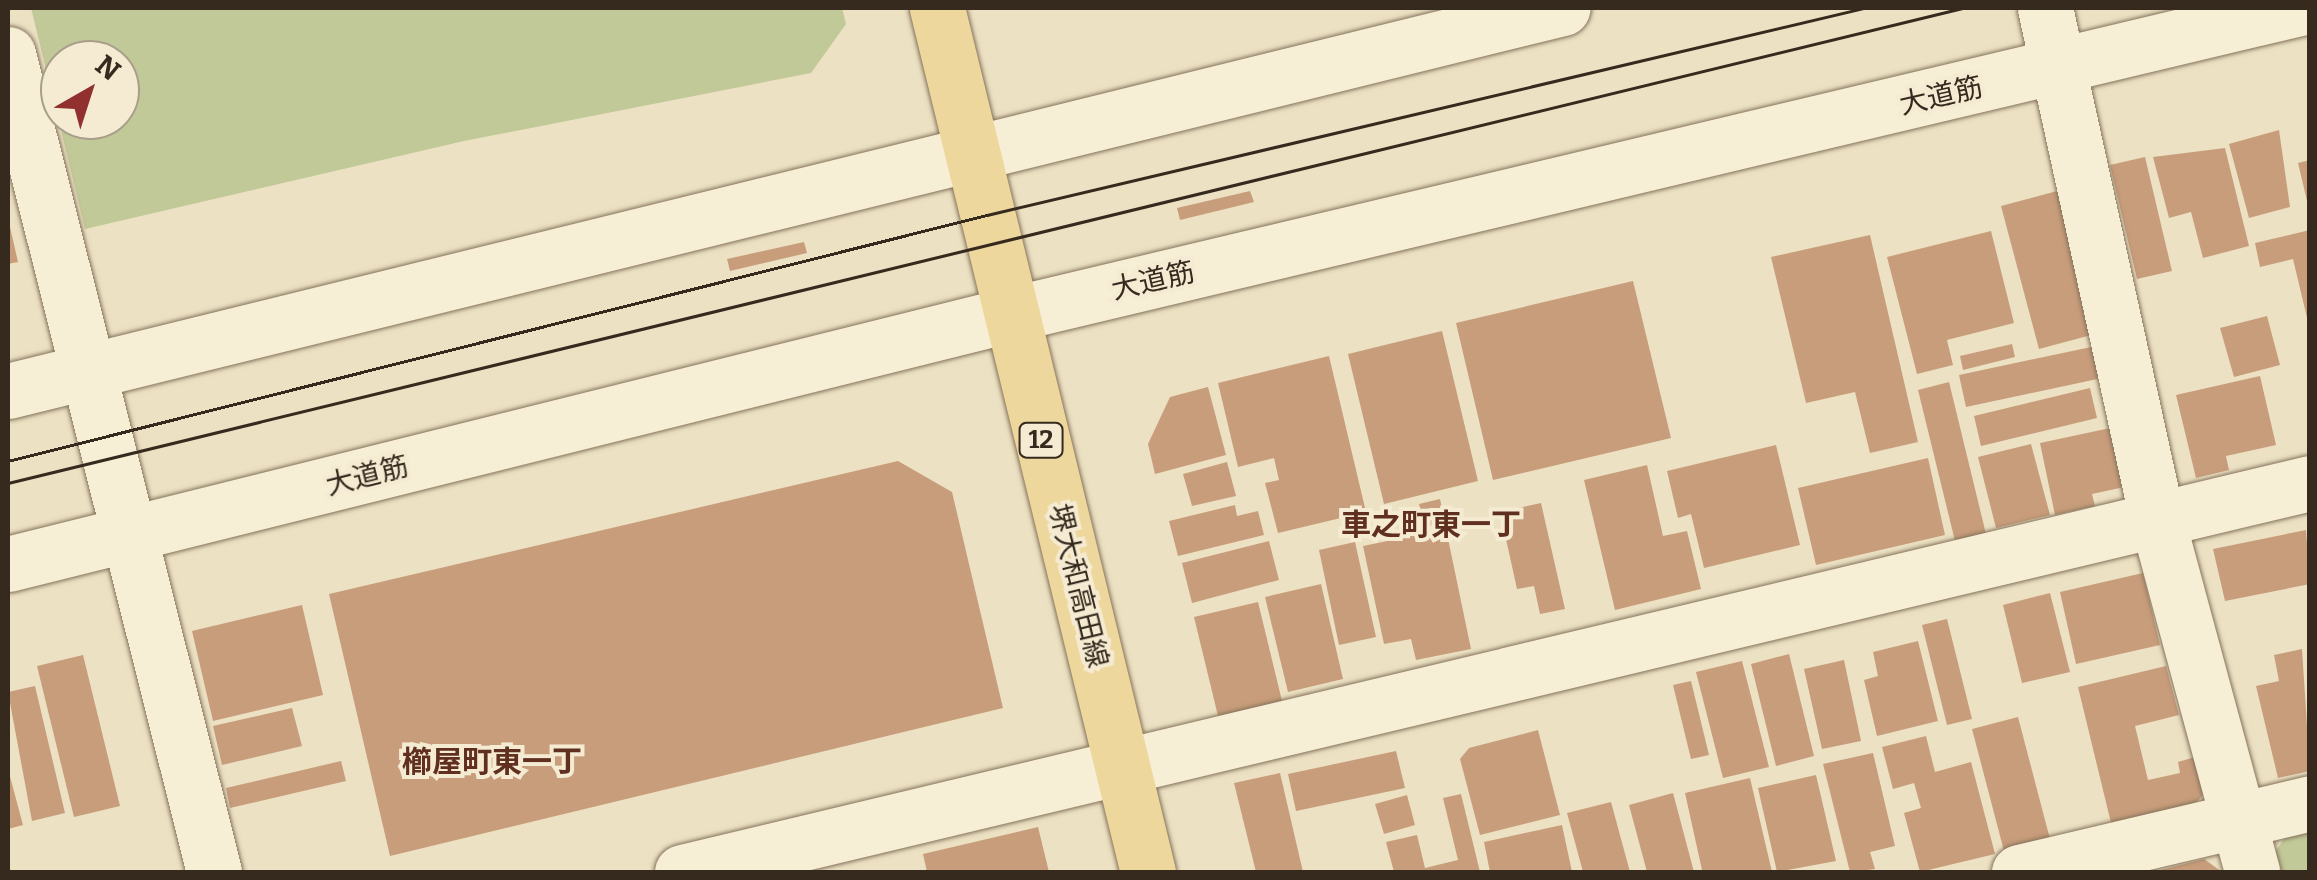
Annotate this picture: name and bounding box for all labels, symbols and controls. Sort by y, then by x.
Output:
north arrow [40,40,140,140]
text: N [89,48,127,87]
street label: 大道筋 [1896,70,1986,122]
street label: 大道筋 [1108,255,1198,307]
road number: 12 [1018,420,1064,460]
street label: 大道筋 [322,450,412,502]
street label: 堺大和高田線 [1041,500,1115,672]
district label: 車之町東一丁 [1341,507,1521,543]
district label: 櫛屋町東一丁 [402,744,582,780]

